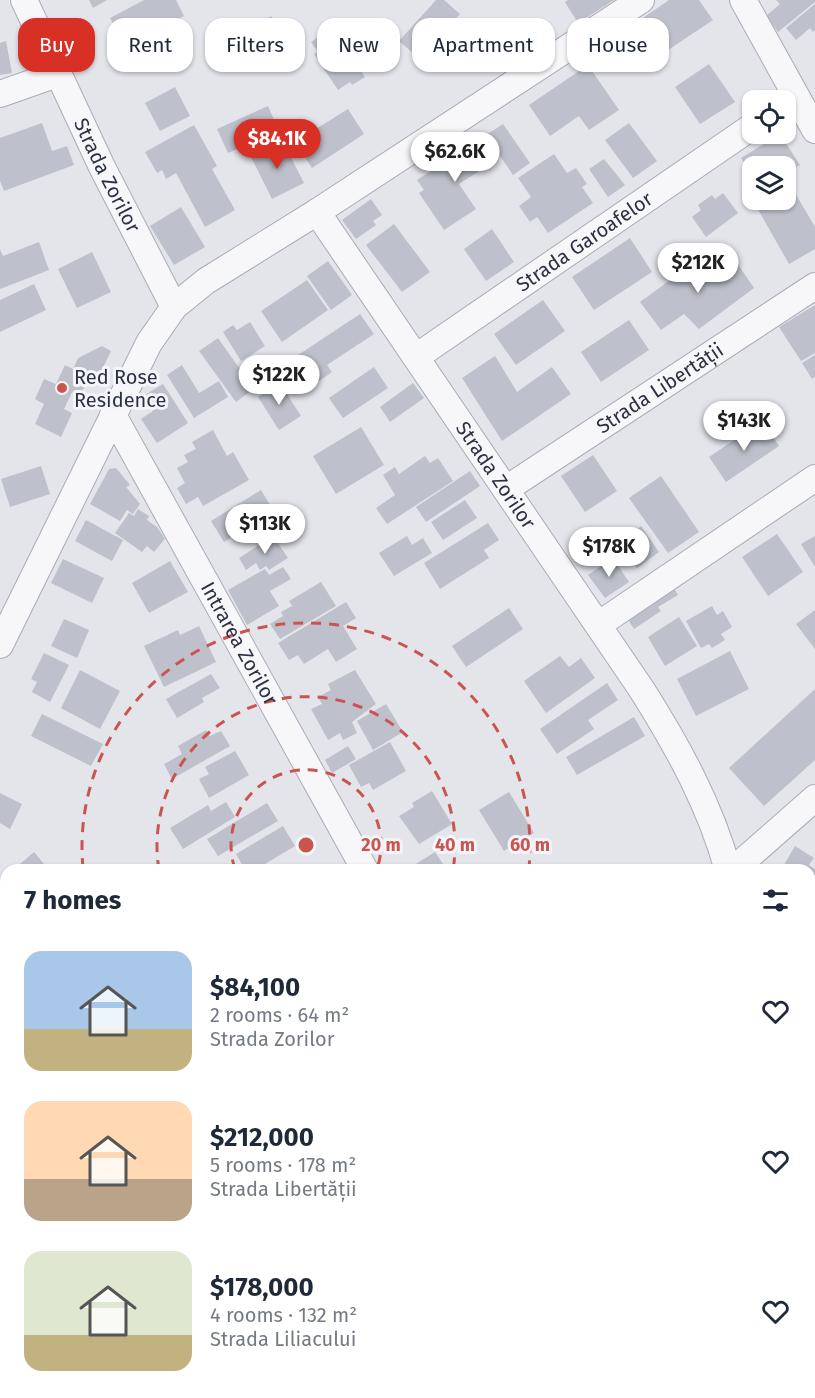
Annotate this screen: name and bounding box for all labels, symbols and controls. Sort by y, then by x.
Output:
chip: Buy [18,18,95,72]
chip: Rent [107,18,193,72]
chip: Filters [205,18,305,72]
chip: New [317,18,400,72]
chip: Apartment [412,18,555,72]
chip: House [567,18,669,72]
map controls [742,90,796,210]
button: locate [742,90,796,144]
street label: Strada Zorilor [69,114,146,237]
pin: $84.1K [228,119,326,170]
text: $84.1K [248,126,306,150]
pin: $62.6K [406,132,504,183]
text: $62.6K [425,139,485,163]
button: layers [742,156,796,210]
street label: Strada Garoafelor [512,186,657,297]
pin: $212K [656,243,740,294]
text: $212K [672,250,724,274]
street label: Strada Libertății [592,338,728,438]
pin: $122K [237,355,321,406]
text: $122K [253,362,305,386]
place label: Red Rose Residence [74,365,166,412]
marker: Red Rose Residence [55,381,69,395]
pin: $143K [702,401,786,452]
text: $143K [717,408,771,432]
street label: Strada Zorilor [451,417,541,533]
pin: $113K [223,504,307,555]
text: $113K [239,511,291,535]
pin: $178K [567,527,651,578]
text: $178K [583,534,635,558]
street label: Intrarea Zorilor [196,578,283,709]
text: 20 m [361,834,401,856]
text: 40 m [435,834,475,856]
text: 60 m [510,834,550,856]
centre of rings [296,835,316,855]
icon: filters [759,884,792,917]
text: 7 homes [24,885,121,916]
text: $84,100 [210,972,300,1003]
icon: home [72,975,144,1047]
icon: heart [759,995,792,1028]
text: 2 rooms · 64 m² [210,1003,349,1027]
text: Strada Zorilor [210,1027,334,1051]
text: $212,000 [210,1122,314,1153]
icon: home [72,1125,144,1197]
icon: heart [759,1145,792,1178]
text: 5 rooms · 178 m² [210,1153,356,1177]
text: Strada Libertății [210,1177,357,1201]
text: $178,000 [210,1272,314,1303]
icon: home [72,1275,144,1347]
icon: heart [759,1295,792,1328]
text: 4 rooms · 132 m² [210,1303,357,1327]
text: Strada Liliacului [210,1327,356,1351]

